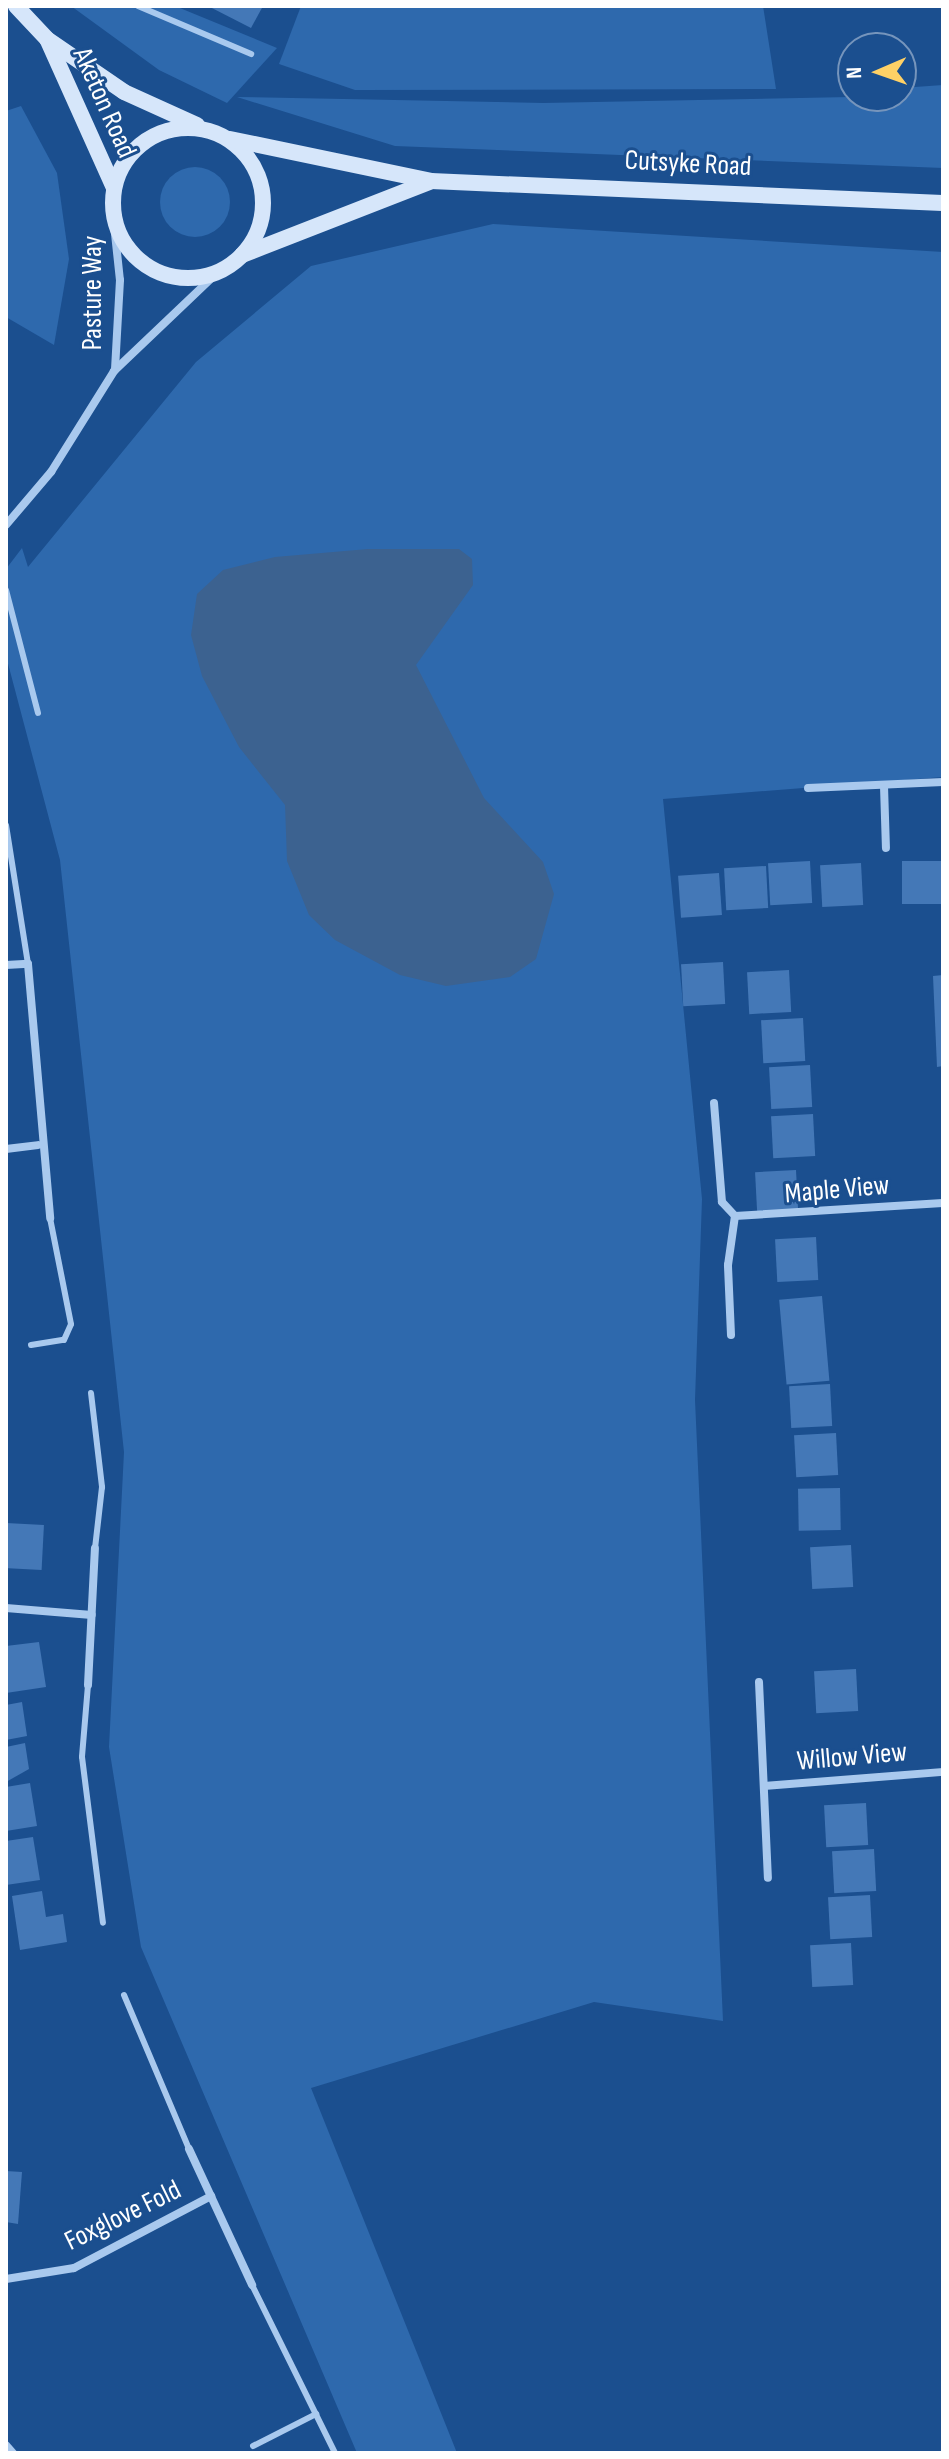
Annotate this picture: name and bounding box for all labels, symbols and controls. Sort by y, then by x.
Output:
north arrow [837,32,917,112]
street label: Aketon Road [65,43,143,163]
text: N [841,66,868,79]
street label: Cutsyke Road [624,144,752,184]
street label: Pasture Way [76,236,110,350]
street label: Maple View [783,1169,891,1211]
street label: Willow View [796,1735,908,1779]
street label: Foxglove Fold [59,2173,187,2259]

